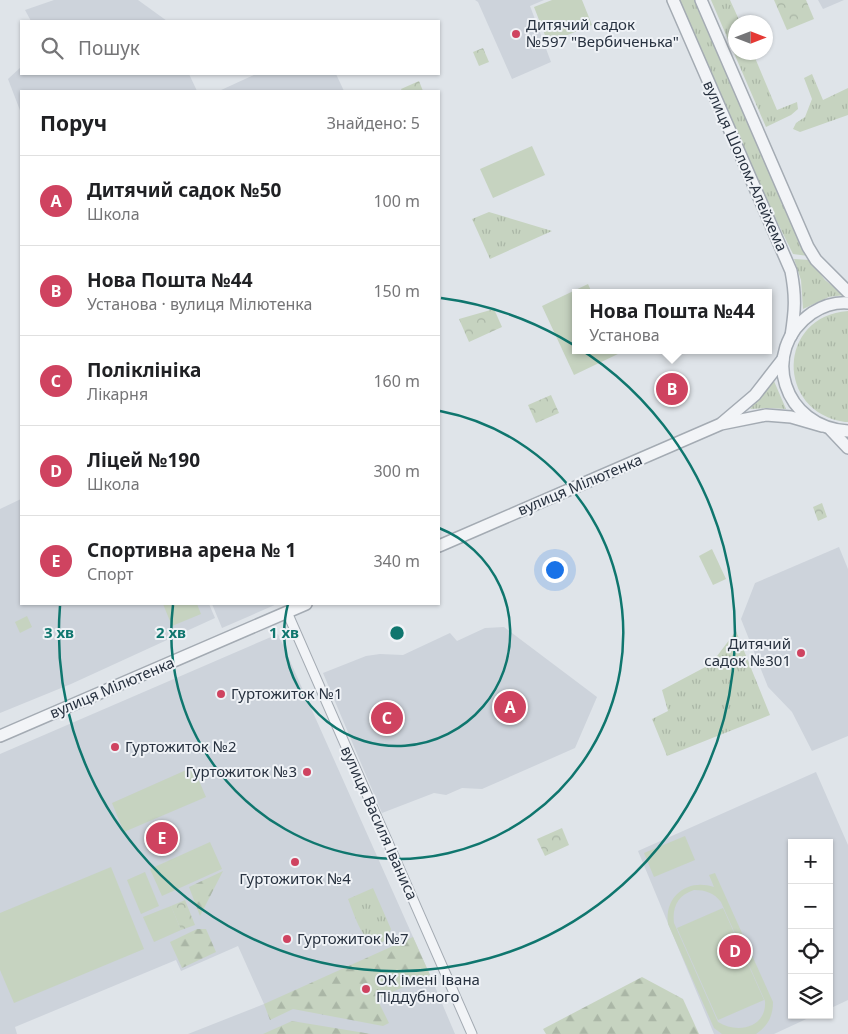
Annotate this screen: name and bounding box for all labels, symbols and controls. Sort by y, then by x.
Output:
place label: Дитячий садок №597 "Вербиченька" [526,14,679,51]
north arrow [728,15,773,60]
search box [20,20,440,75]
marker: Дитячий садок №597 "Вербиченька" [510,28,522,40]
icon: search [38,34,66,62]
text: Пошук [78,35,140,61]
street label: вулиця Шолом-Алейхема [699,77,793,254]
text: Поруч [40,109,107,137]
text: Знайдено: 5 [327,112,420,134]
text: Дитячий садок №50 [87,177,281,203]
text: A [50,190,62,212]
text: 100 m [373,190,420,212]
text: Школа [87,203,140,225]
text: Нова Пошта №44 [87,267,253,293]
text: B [51,280,61,302]
text: 150 m [373,280,420,302]
popup [572,289,772,354]
text: Установа · вулиця Мілютенка [87,293,312,315]
text: Нова Пошта №44 [589,298,755,324]
text: Установа [589,324,660,346]
text: Поліклініка [87,357,201,383]
text: C [51,370,61,392]
text: 160 m [373,370,420,392]
pin: B [656,370,688,408]
text: Лікарня [87,383,148,405]
text: Ліцей №190 [87,447,200,473]
street label: вулиця Мілютенка [514,449,645,519]
text: D [50,460,62,482]
text: 300 m [373,460,420,482]
text: Школа [87,473,140,495]
text: Спортивна арена № 1 [87,537,296,563]
text: E [52,550,60,572]
text: 340 m [373,550,420,572]
your location [542,557,568,583]
text: Спорт [87,563,133,585]
text: 3 хв [44,622,74,642]
text: 2 хв [156,622,186,642]
text: 1 хв [269,622,299,642]
centre of rings [388,624,406,642]
place label: Дитячий садок №301 [704,633,791,670]
marker: Дитячий садок №301 [795,647,807,659]
street label: вулиця Мілютенка [46,652,177,722]
place label: Гуртожиток №1 [231,683,343,703]
marker: Гуртожиток №1 [215,688,227,700]
pin: A [494,688,526,726]
pin: C [371,699,403,737]
place label: Гуртожиток №2 [125,736,237,756]
marker: Гуртожиток №2 [109,741,121,753]
street label: вулиця Василя Іваниса [337,742,423,903]
place label: Гуртожиток №3 [185,761,297,781]
marker: Гуртожиток №3 [301,766,313,778]
pin: E [146,819,178,857]
map controls [788,839,833,1019]
button: + [788,839,833,884]
marker: Гуртожиток №4 [289,856,301,868]
place label: Гуртожиток №4 [239,868,351,888]
button: − [788,884,833,929]
place label: Гуртожиток №7 [297,928,409,948]
button: locate [788,929,833,974]
pin: D [719,932,751,970]
marker: Гуртожиток №7 [281,933,293,945]
place label: ОК імені Івана Піддубного [376,969,480,1006]
button: layers [788,974,833,1019]
marker: ОК імені Івана Піддубного [360,983,372,995]

